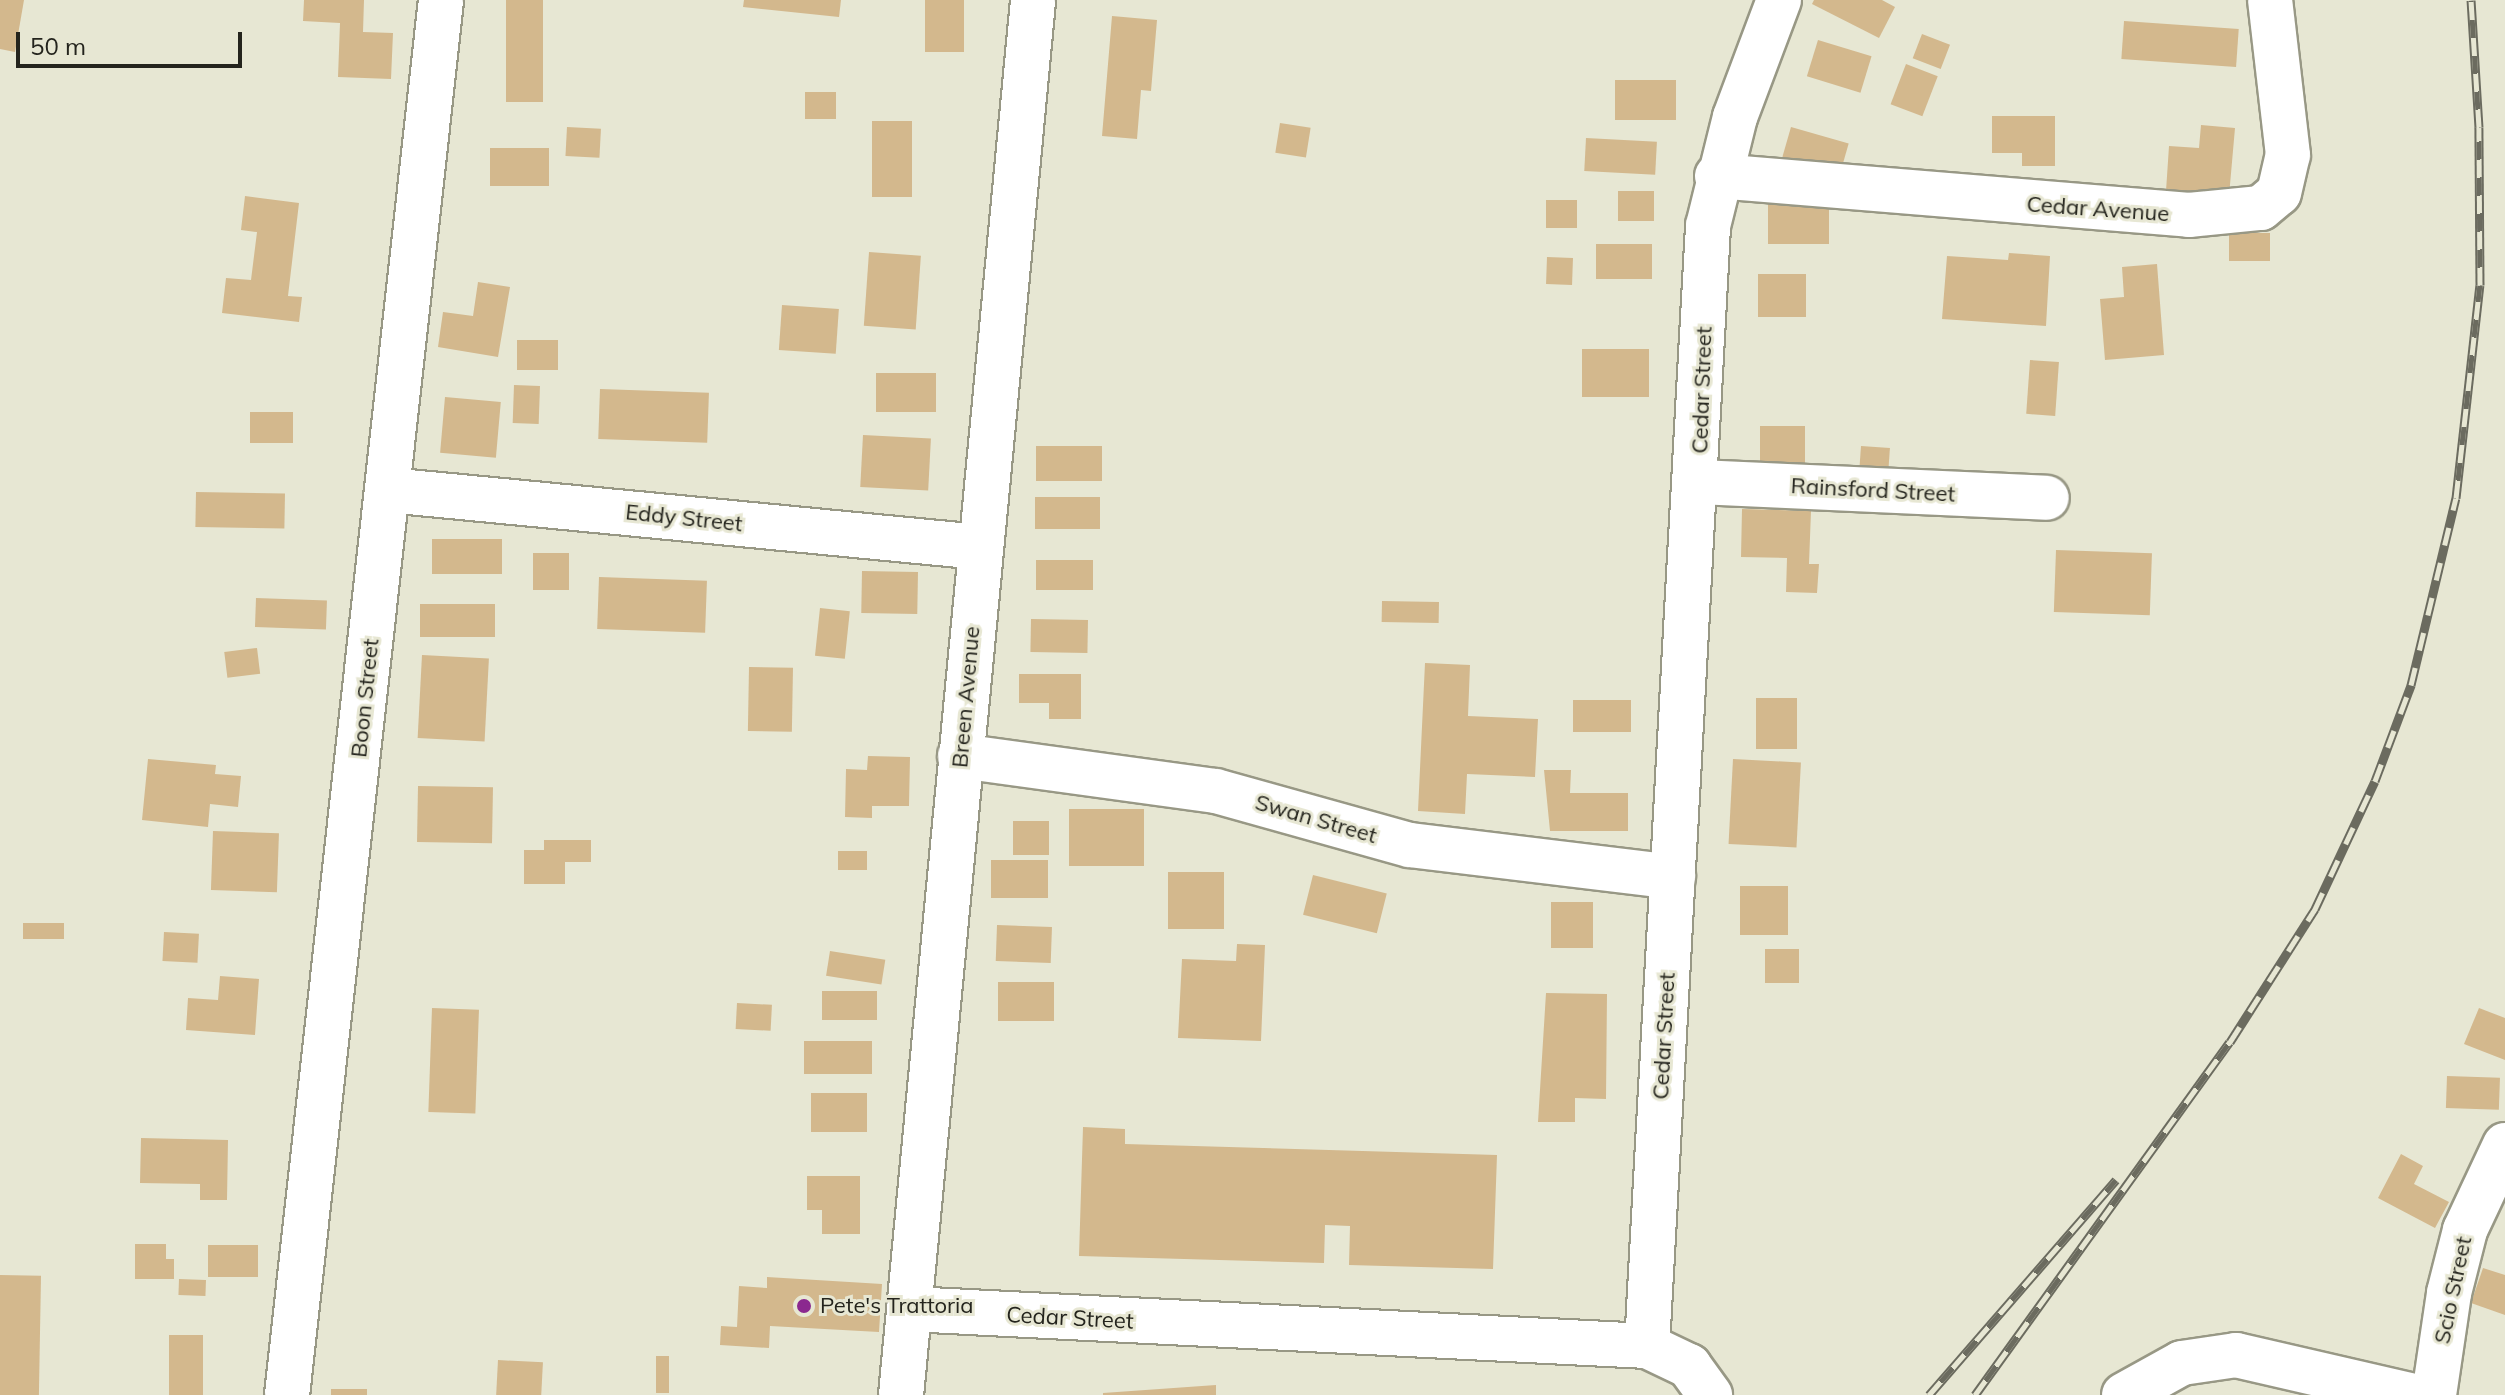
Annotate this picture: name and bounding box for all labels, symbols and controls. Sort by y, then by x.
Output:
scale bar [20,16,246,66]
text: 50 m [30,31,86,61]
street label: Cedar Avenue [2026,191,2170,227]
street label: Cedar Street [1687,326,1717,454]
street label: Rainsford Street [1790,473,1956,507]
street label: Eddy Street [624,499,744,537]
street label: Breen Avenue [947,625,985,769]
street label: Boon Street [346,637,384,759]
street label: Swan Street [1252,789,1380,849]
street label: Cedar Street [1647,972,1681,1100]
street label: Scio Street [2429,1234,2477,1346]
place label: Pete's Trattoria [820,1293,974,1319]
marker: Pete's Trattoria [795,1297,813,1315]
street label: Cedar Street [1006,1301,1134,1335]

